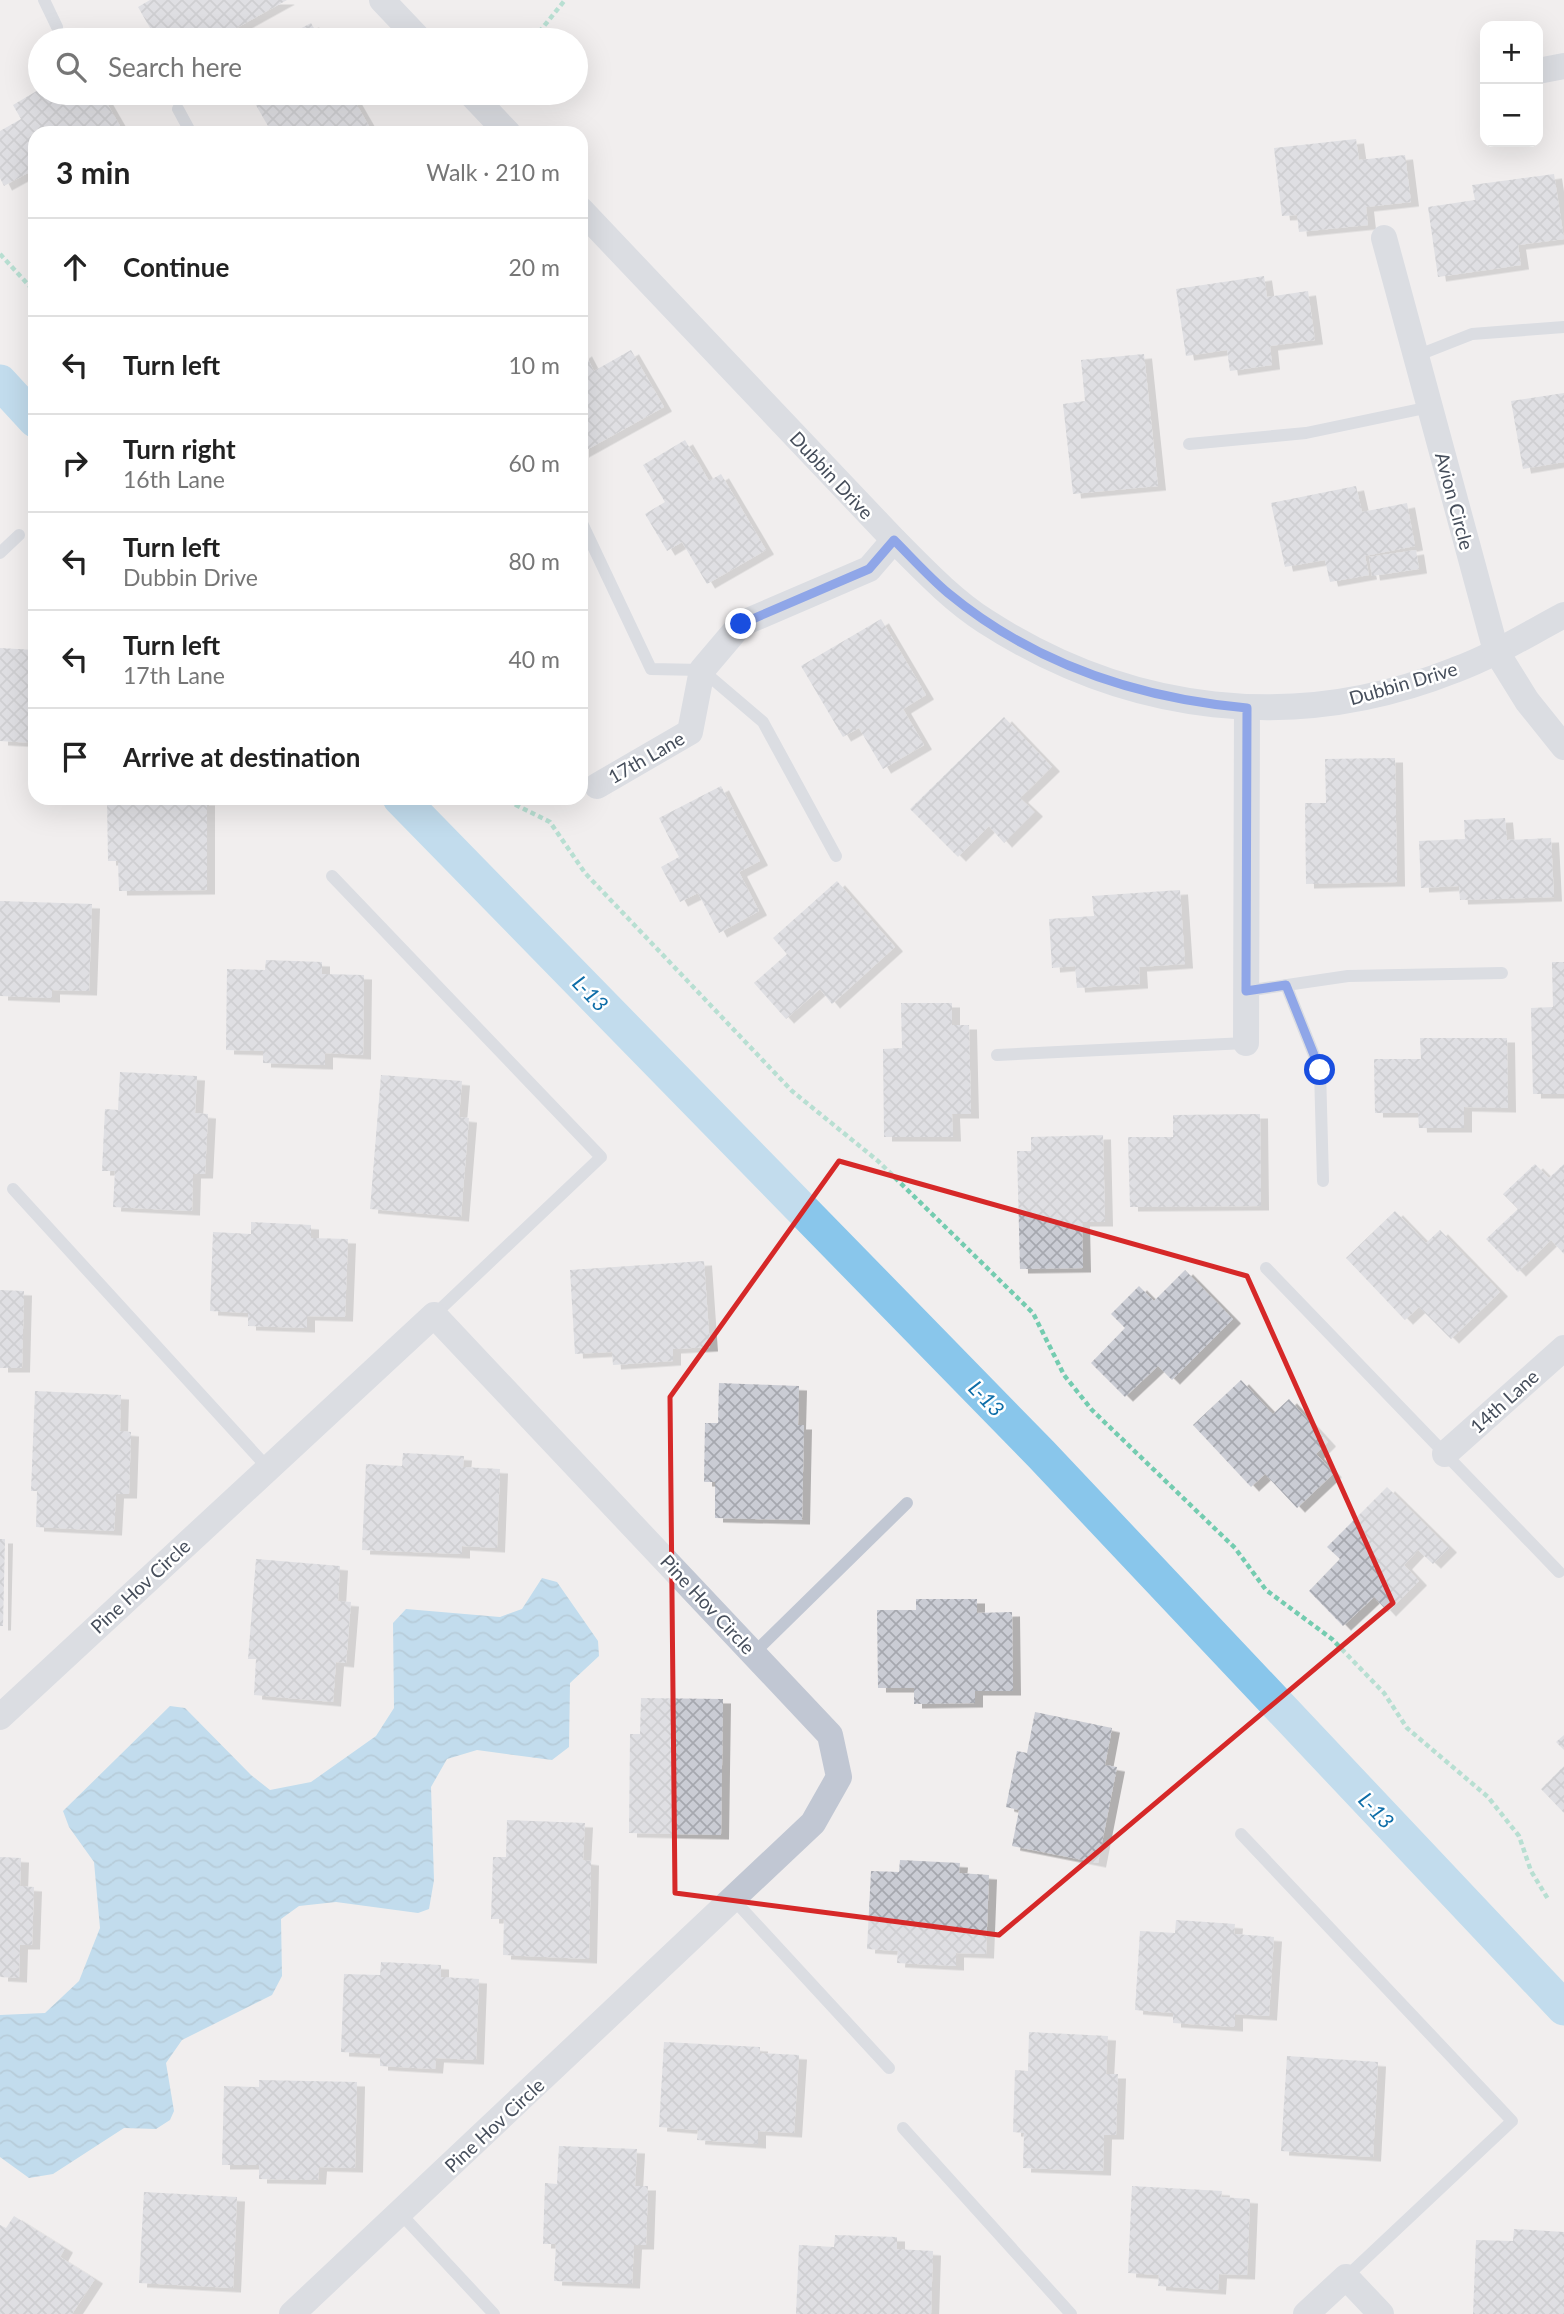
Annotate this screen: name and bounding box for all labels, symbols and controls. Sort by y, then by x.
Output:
map controls [1480,21,1543,147]
button: + [1480,21,1543,84]
search box [28,28,588,105]
icon: search [52,48,90,86]
text: Search here [108,51,242,83]
button: − [1480,84,1543,147]
text: 3 min [56,154,130,190]
text: Walk · 210 m [426,158,560,186]
icon: ahead [56,248,94,286]
text: Continue [123,251,229,283]
text: 20 m [509,253,560,281]
icon: left [56,346,94,384]
text: Turn left [123,349,220,381]
text: 10 m [509,351,560,379]
street label: Dubbin Drive [786,426,878,524]
text: Turn right [123,433,236,465]
icon: right [56,444,94,482]
text: 60 m [509,449,560,477]
street label: Avion Circle [1431,450,1479,552]
text: 16th Lane [123,465,225,493]
text: Turn left [123,531,220,563]
icon: left [56,542,94,580]
text: 80 m [509,547,560,575]
text: Dubbin Drive [123,563,258,591]
route end [725,608,756,639]
text: Turn left [123,629,220,661]
icon: left [56,640,94,678]
text: 40 m [509,645,560,673]
street label: Dubbin Drive [1346,657,1460,709]
text: 17th Lane [123,661,225,689]
street label: 17th Lane [604,726,688,788]
icon: arrive [56,738,94,776]
text: Arrive at destination [123,741,360,773]
water label: L-13 [568,970,614,1016]
route start [1304,1054,1335,1085]
street label: 14th Lane [1465,1364,1543,1438]
water label: L-13 [964,1375,1010,1421]
street label: Pine Hov Circle [85,1534,195,1638]
street label: Pine Hov Circle [656,1549,760,1659]
water label: L-13 [1354,1787,1400,1833]
street label: Pine Hov Circle [439,2073,549,2177]

